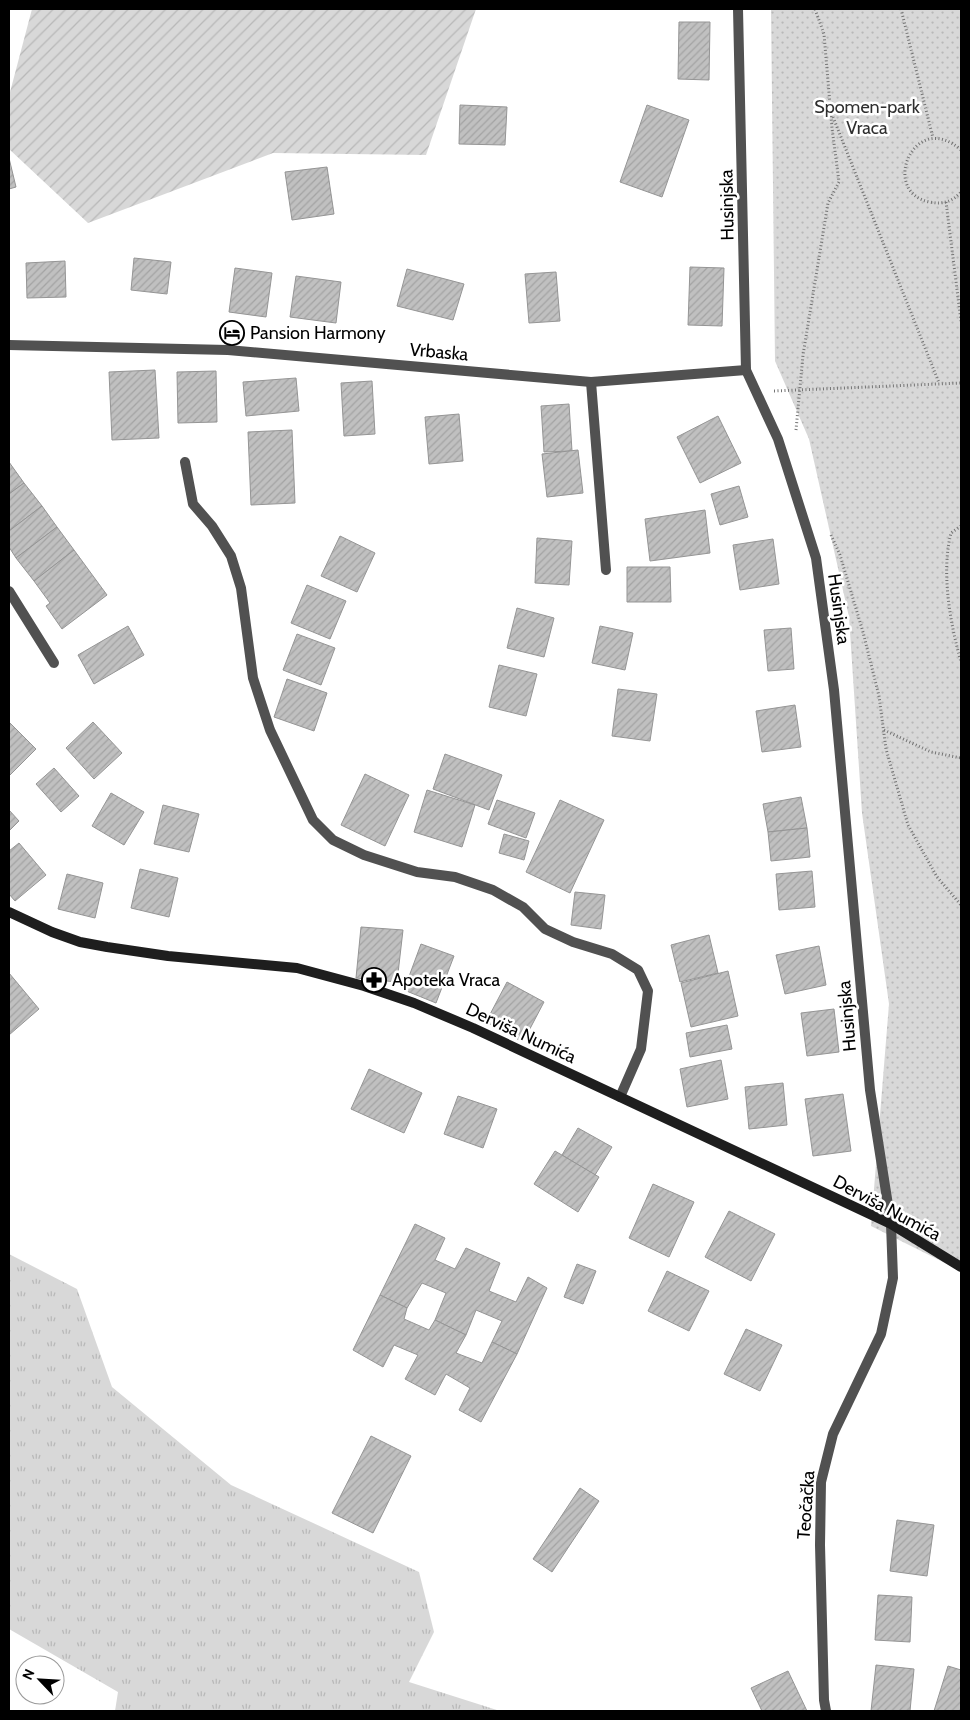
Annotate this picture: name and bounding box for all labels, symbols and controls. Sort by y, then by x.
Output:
park label: Spomen-park Vraca [814,96,921,139]
street label: Husinjska [715,169,739,241]
hotel icon: Pansion Harmony [219,320,245,346]
place label: Pansion Harmony [250,322,385,344]
street label: Vrbaska [409,338,470,366]
street label: Husinjska [823,572,855,646]
pharmacy icon: Apoteka Vraca [361,967,387,993]
place label: Apoteka Vraca [392,969,500,991]
street label: Husinjska [833,979,861,1052]
street label: Derviša Numića [462,998,580,1068]
street label: Derviša Numića [829,1170,945,1246]
street label: Teočačka [793,1470,819,1540]
north arrow [15,1655,65,1705]
text: N [18,1666,38,1683]

